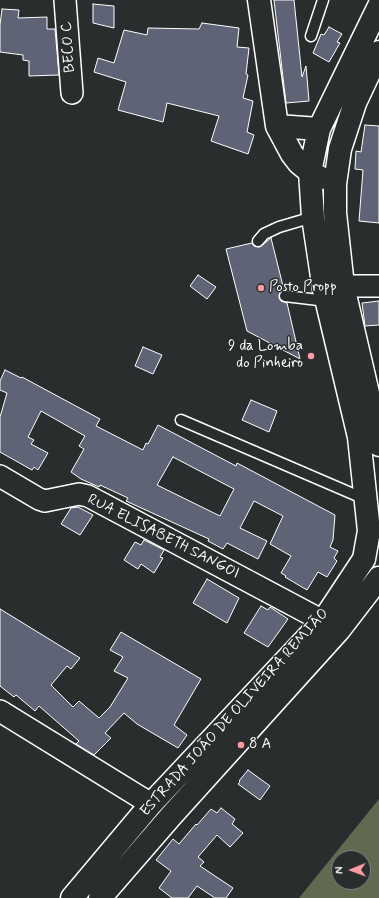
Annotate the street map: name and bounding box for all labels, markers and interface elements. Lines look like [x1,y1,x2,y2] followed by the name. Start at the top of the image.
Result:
[58,21,80,73] street label: BECO C
[269,279,336,297] place label: Posto Propp
[256,283,266,293] marker: Posto Propp
[228,338,303,373] place label: 9 da Lomba do Pinheiro
[306,351,316,361] marker: 9 da Lomba do Pinheiro
[84,491,242,583] street label: RUA ELISABETH SANGOI
[137,605,333,821] street label: ESTRADA JOÃO DE OLIVEIRA REMIÃO
[249,736,271,754] place label: 8 A
[236,740,246,750] marker: 8 A
[331,850,371,890] north arrow
[333,866,347,874] text: N

